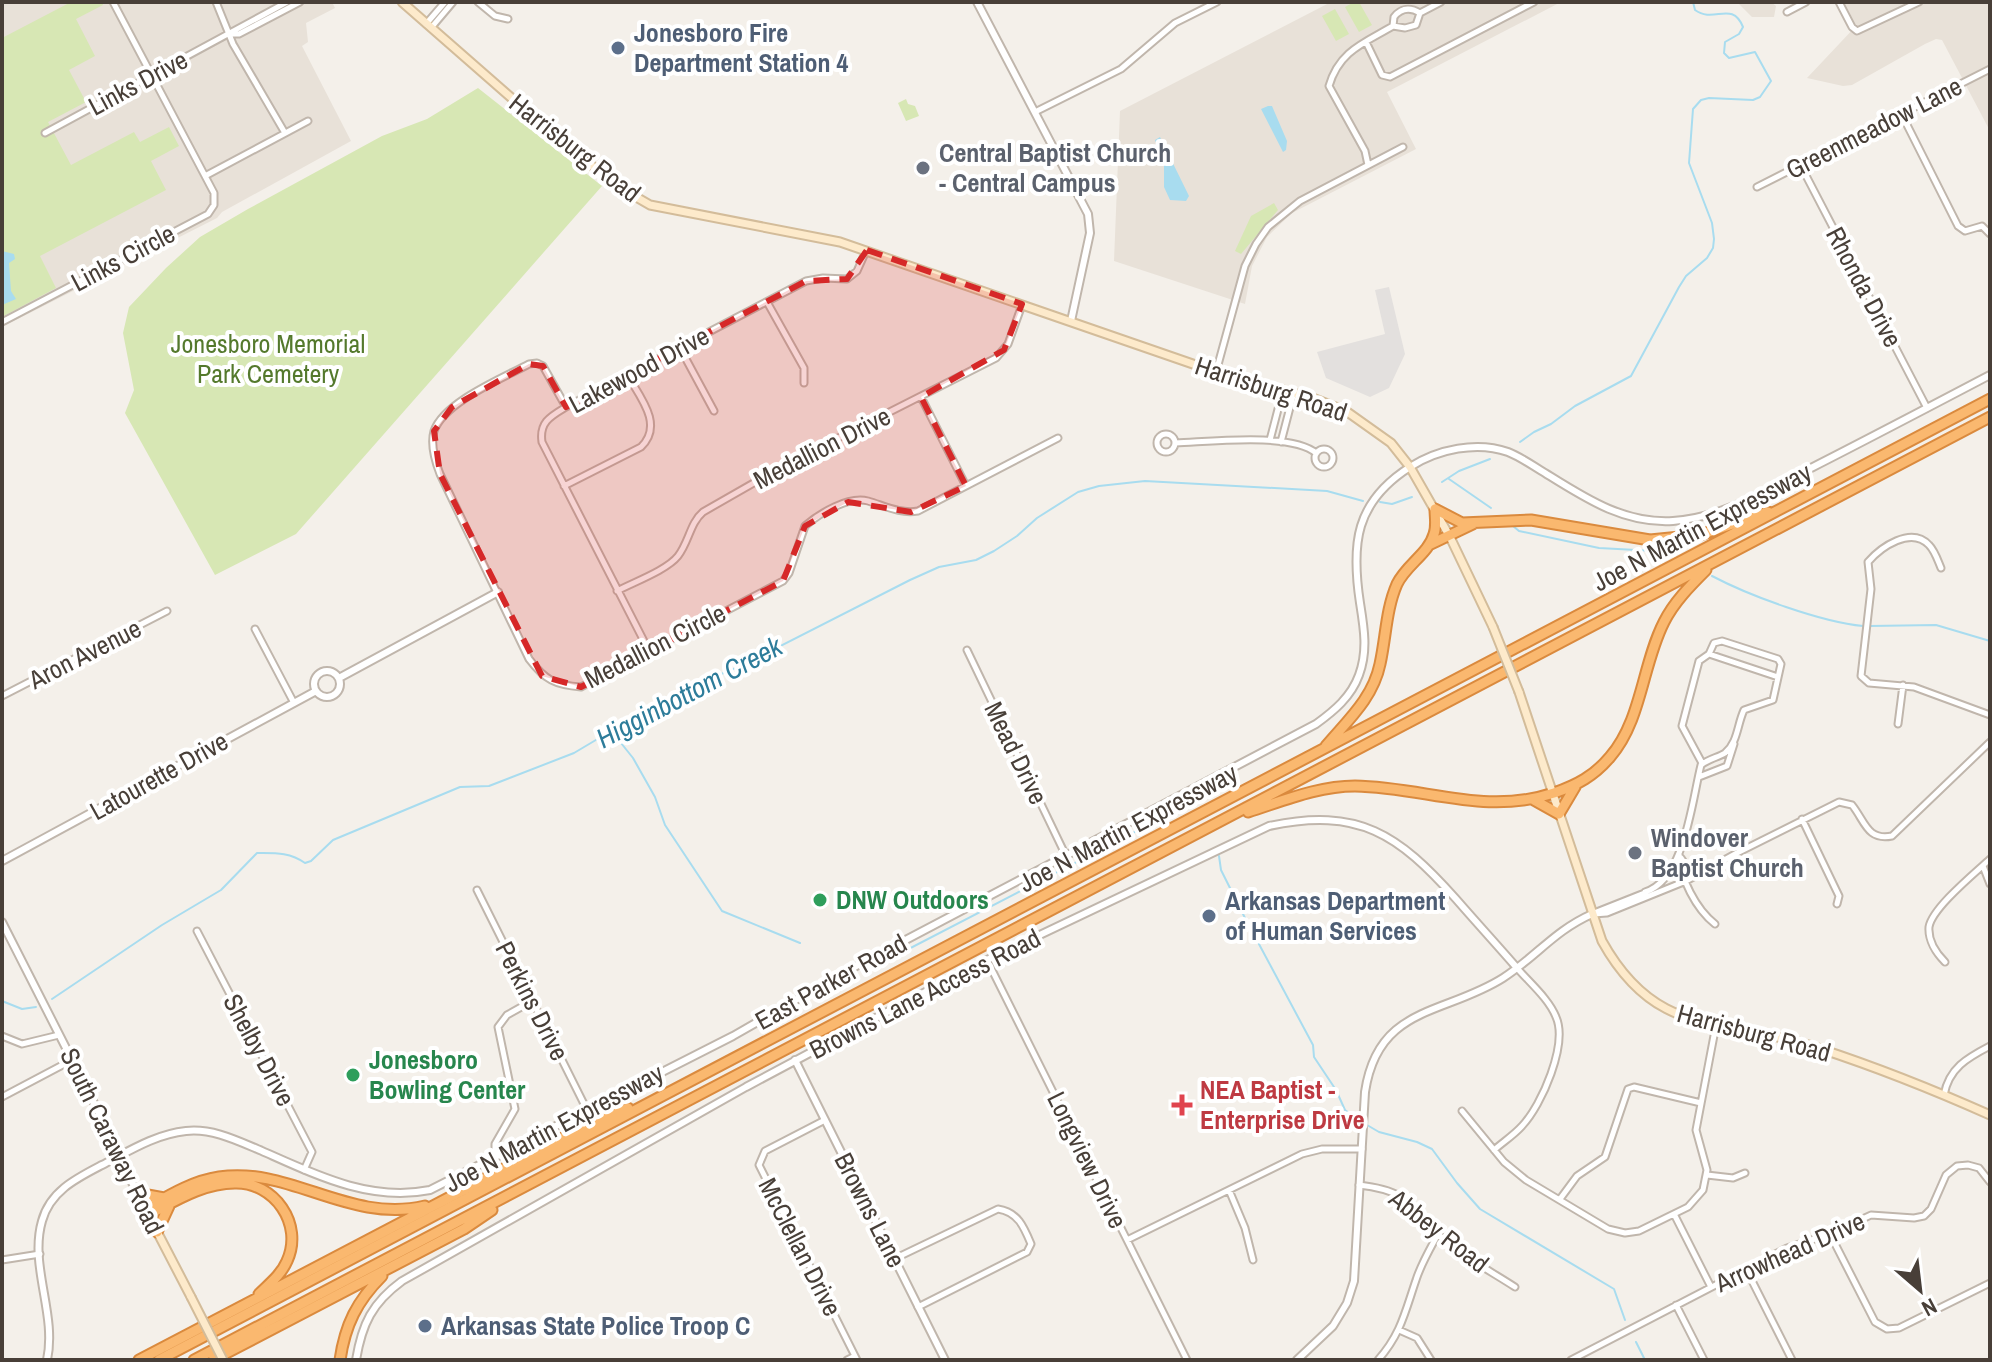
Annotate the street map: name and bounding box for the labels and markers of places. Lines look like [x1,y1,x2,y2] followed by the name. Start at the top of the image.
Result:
[634,15,849,80] place label: Jonesboro Fire Department Station 4
[609,39,627,57] marker: Jonesboro Fire Department Station 4
[939,135,1171,200] place label: Central Baptist Church - Central Campus
[914,159,932,177] marker: Central Baptist Church - Central Campus
[1651,820,1804,885] place label: Windover Baptist Church
[1626,844,1644,862] marker: Windover Baptist Church
[836,882,989,917] place label: DNW Outdoors
[1225,883,1445,948] place label: Arkansas Department of Human Services
[811,891,829,909] marker: DNW Outdoors
[1200,907,1218,925] marker: Arkansas Department of Human Services
[369,1042,526,1107] place label: Jonesboro Bowling Center
[344,1066,362,1084] marker: Jonesboro Bowling Center
[1200,1072,1365,1137] place label: NEA Baptist - Enterprise Drive
[1171,1094,1193,1116] marker: NEA Baptist - Enterprise Drive
[441,1308,750,1343] place label: Arkansas State Police Troop C
[416,1317,434,1335] marker: Arkansas State Police Troop C

